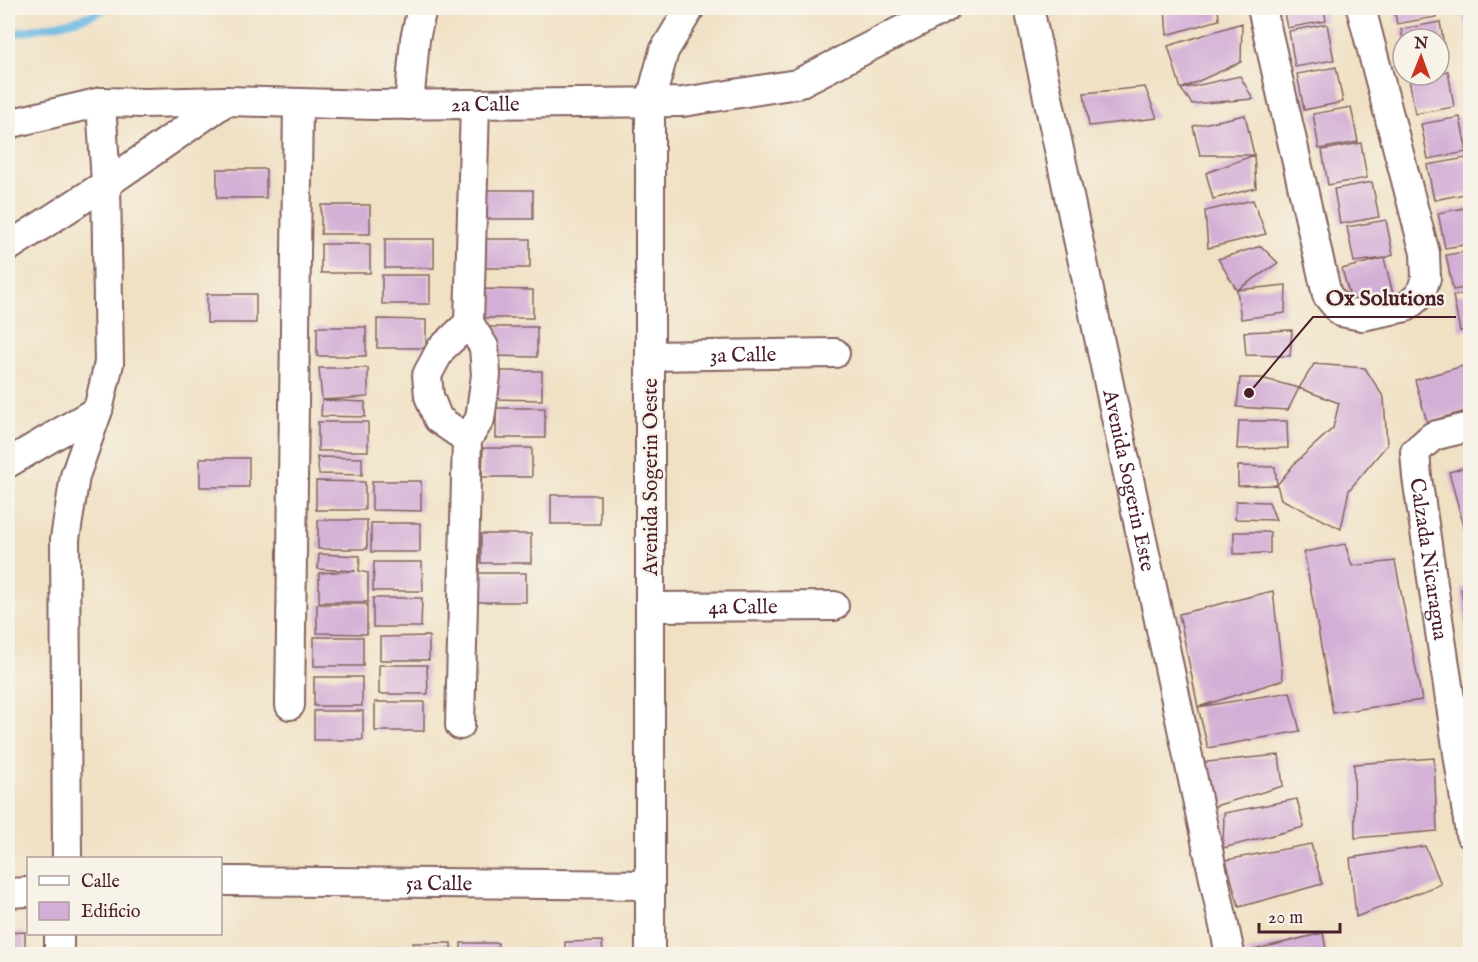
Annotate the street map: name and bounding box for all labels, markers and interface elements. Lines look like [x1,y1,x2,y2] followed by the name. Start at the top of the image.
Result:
[1391,27,1451,87] north arrow
[1413,34,1428,54] text: N
[451,92,520,119] street label: 2a Calle
[1313,277,1456,317] callout: Ox Solutions
[1326,285,1445,313] text: Ox Solutions
[709,342,777,370] street label: 3a Calle
[638,378,665,577] street label: Avenida Sogerin Oeste
[1095,386,1160,575] street label: Avenida Sogerin Este
[1402,476,1453,643] street label: Calzada Nicaragua
[708,594,778,622] street label: 4a Calle
[27,857,222,935] legend
[81,871,120,894] text: Calle
[406,871,473,898] street label: 5a Calle
[1259,896,1340,934] scale bar
[81,901,141,924] text: Edificio
[1268,907,1303,930] text: 20 m

